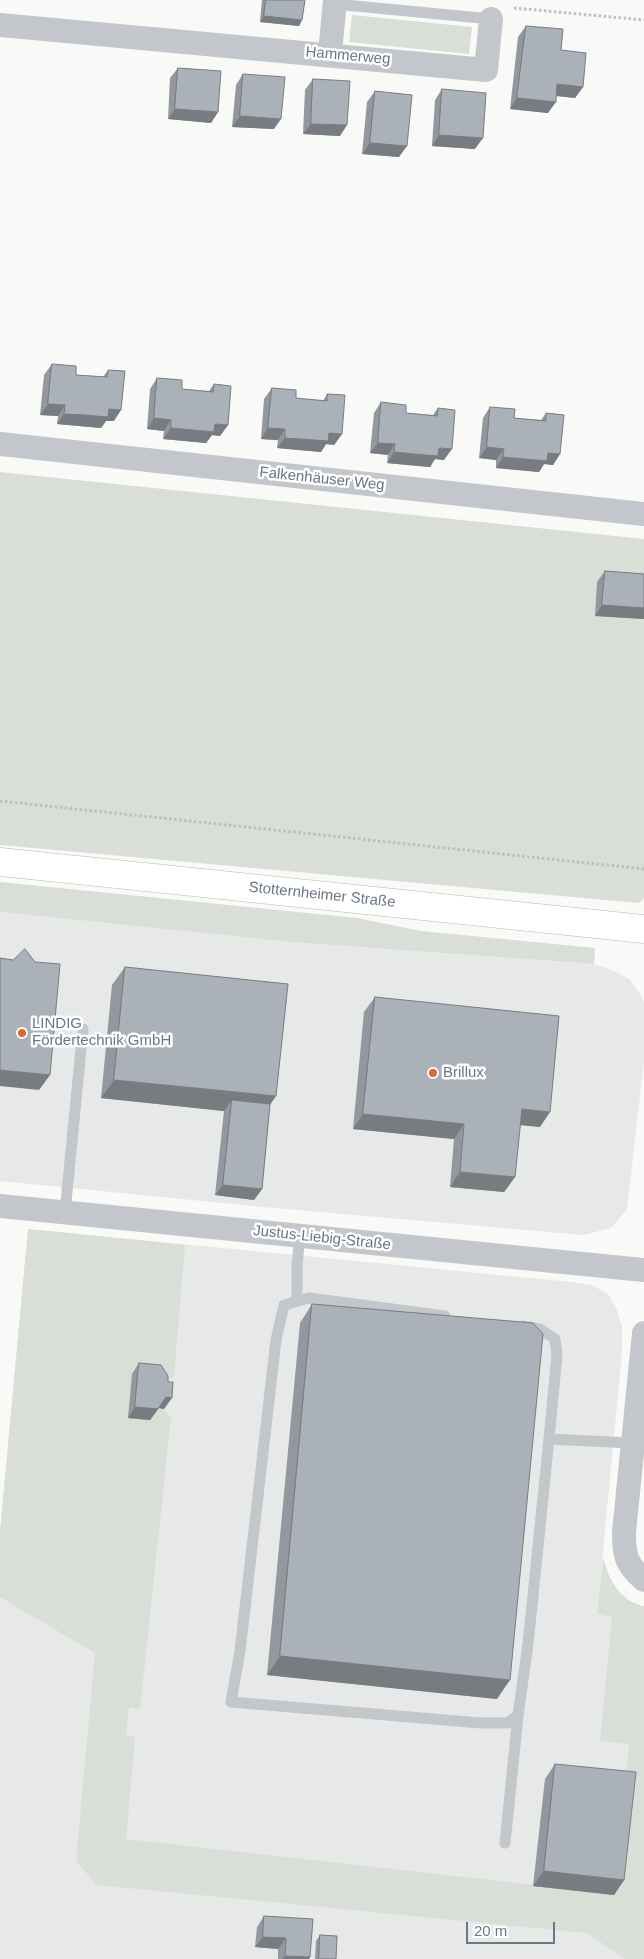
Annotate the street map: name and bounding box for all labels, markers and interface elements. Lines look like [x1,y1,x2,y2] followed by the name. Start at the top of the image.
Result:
[305,43,391,69] street label: Hammerweg
[259,463,385,495] street label: Falkenhäuser Weg
[248,878,396,912] street label: Stotternheimer Straße
[32,1015,171,1050] place label: LINDIG Fördertechnik GmbH
[16,1027,28,1039] marker: LINDIG Fördertechnik GmbH
[443,1064,484,1082] place label: Brillux
[427,1067,439,1079] marker: Brillux
[252,1222,392,1254] street label: Justus-Liebig-Straße
[469,1912,558,1944] scale bar
[474,1922,507,1939] text: 20 m

